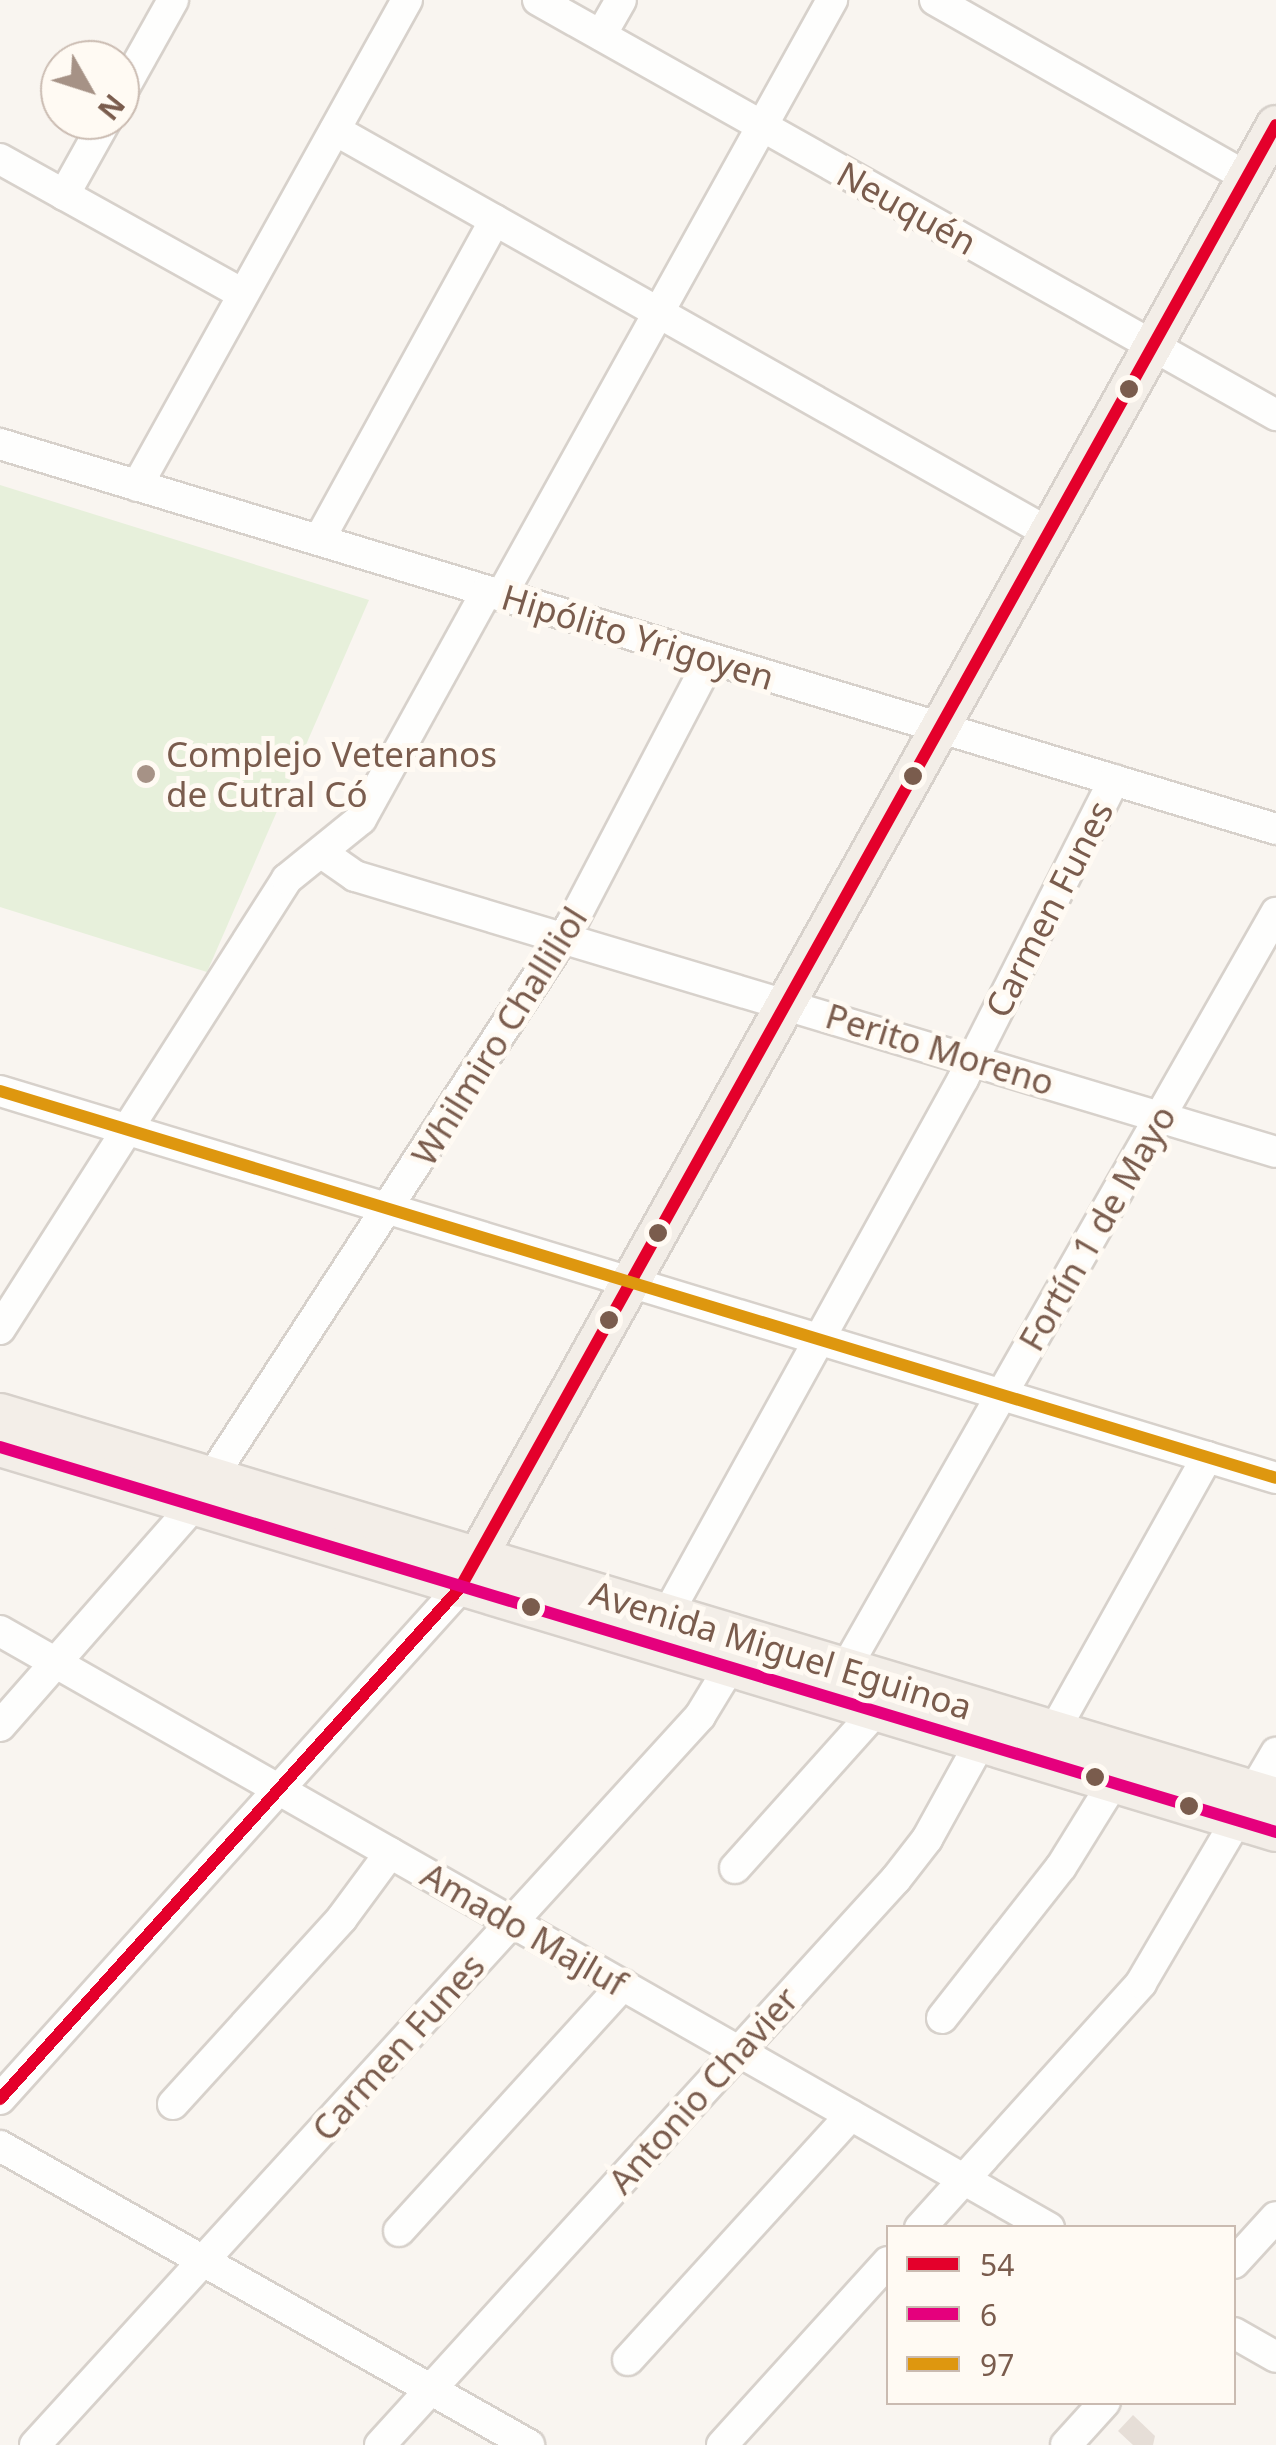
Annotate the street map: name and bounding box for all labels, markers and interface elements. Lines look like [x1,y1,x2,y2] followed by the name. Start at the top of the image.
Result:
[40,40,140,140] north arrow
[90,87,134,128] text: N
[830,153,984,263] street label: Neuquén
[1119,379,1139,399] unlabelled marker
[497,576,779,698] street label: Hipólito Yrigoyen
[166,733,497,815] place label: Complejo Veteranos de Cutral Có
[135,763,157,785] marker: Complejo Veteranos de Cutral Có
[903,766,923,786] unlabelled marker
[976,794,1122,1024] street label: Carmen Funes
[403,899,595,1173] street label: Whilmiro Challiliol
[821,994,1059,1104] street label: Perito Moreno
[1010,1098,1184,1358] street label: Fortín 1 de Mayo
[648,1223,668,1243] unlabelled marker
[599,1310,619,1330] unlabelled marker
[585,1572,977,1728] street label: Avenida Miguel Eguinoa
[521,1597,541,1617] unlabelled marker
[1085,1767,1105,1787] unlabelled marker
[1179,1796,1199,1816] unlabelled marker
[414,1853,634,2005] street label: Amado Majluf
[303,1945,493,2149] street label: Carmen Funes
[599,1978,807,2202] street label: Antonio Chavier
[886,2225,1236,2405] legend
[980,2244,1014,2285] text: 54
[980,2294,997,2335] text: 6
[980,2344,1014,2385] text: 97

